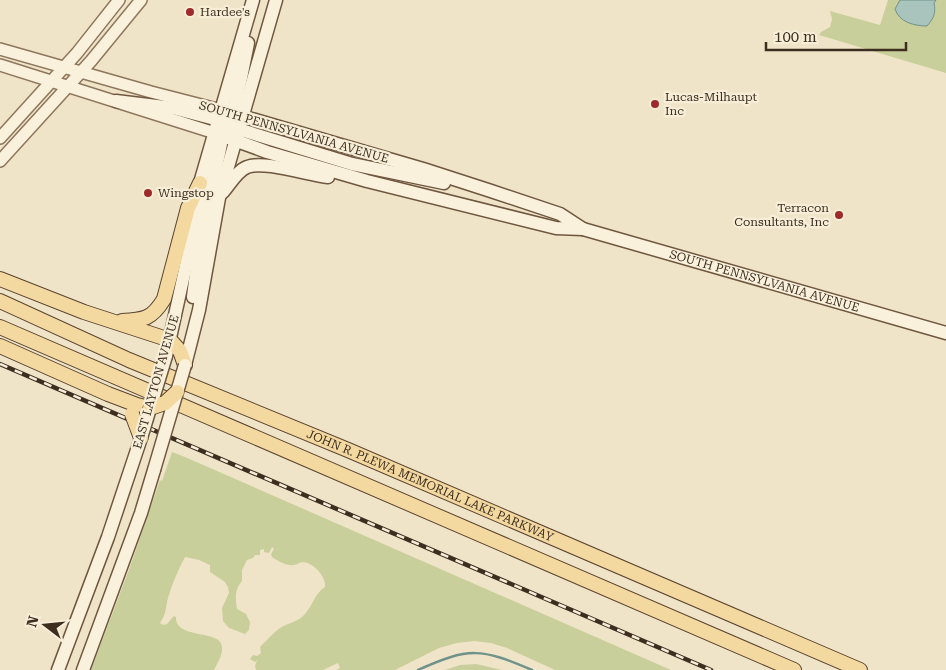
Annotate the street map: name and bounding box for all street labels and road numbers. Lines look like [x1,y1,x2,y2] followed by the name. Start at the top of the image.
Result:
[198,98,390,166] street label: SOUTH PENNSYLVANIA AVENUE
[668,247,861,315] street label: SOUTH PENNSYLVANIA AVENUE
[130,313,182,451] street label: EAST LAYTON AVENUE
[305,427,556,545] street label: JOHN R. PLEWA MEMORIAL LAKE PARKWAY

